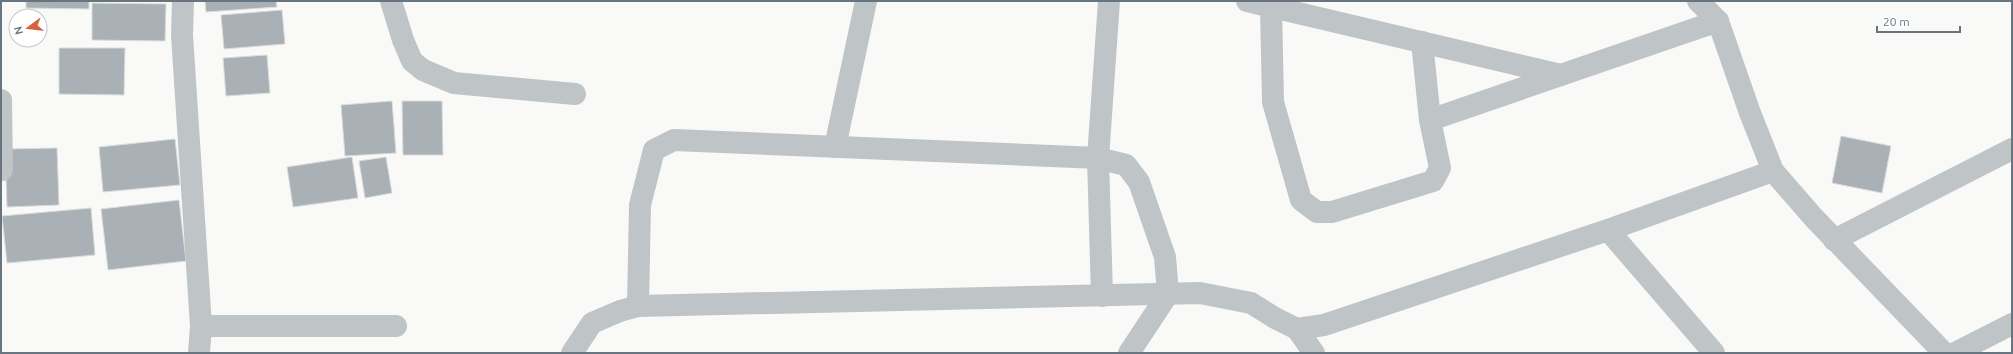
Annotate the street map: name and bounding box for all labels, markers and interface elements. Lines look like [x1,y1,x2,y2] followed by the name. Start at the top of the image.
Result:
[8,8,48,48] north arrow
[1877,8,1960,34] scale bar
[1883,15,1910,28] text: 20 m
[11,25,25,36] text: N

